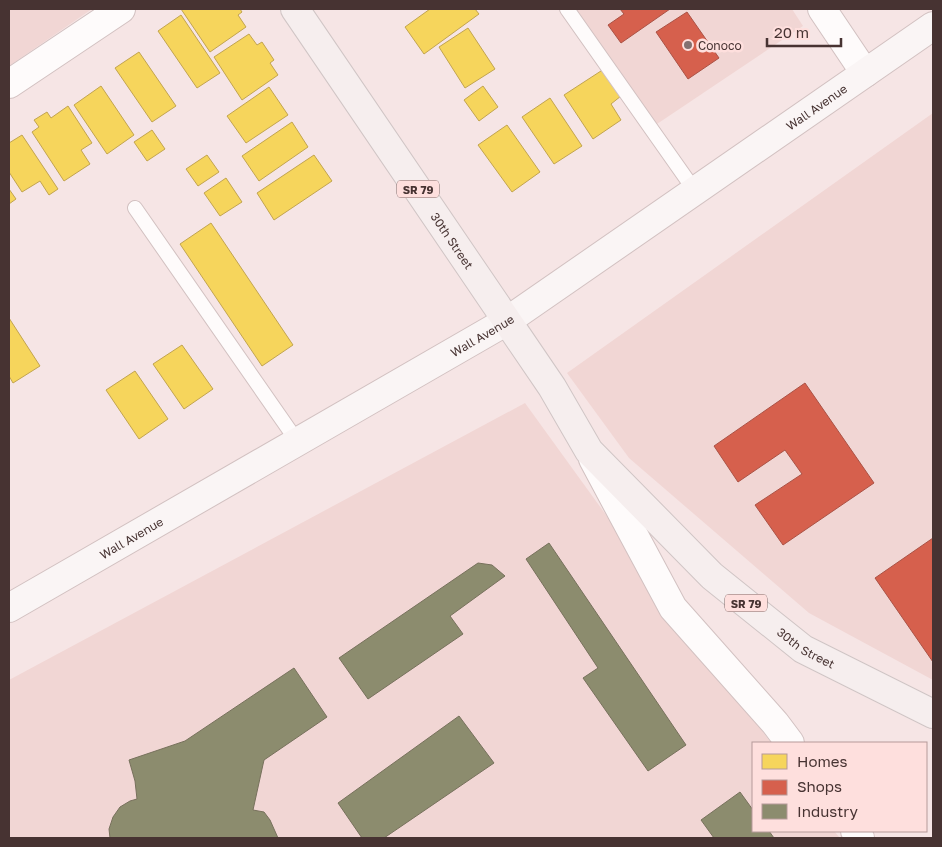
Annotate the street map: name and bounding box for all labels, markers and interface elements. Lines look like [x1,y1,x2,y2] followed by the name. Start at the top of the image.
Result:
[767,15,841,47] scale bar
[774,23,809,41] text: 20 m
[698,38,742,53] place label: Conoco
[682,39,694,51] marker: Conoco
[783,80,850,133] street label: Wall Avenue
[397,180,439,198] road number: SR 79
[428,209,477,272] street label: 30th Street
[448,311,517,360] street label: Wall Avenue
[97,513,166,562] street label: Wall Avenue
[725,594,767,612] road number: SR 79
[774,624,837,671] street label: 30th Street
[752,742,927,832] legend
[797,752,847,770] text: Homes
[797,777,842,795] text: Shops
[797,802,858,820] text: Industry

